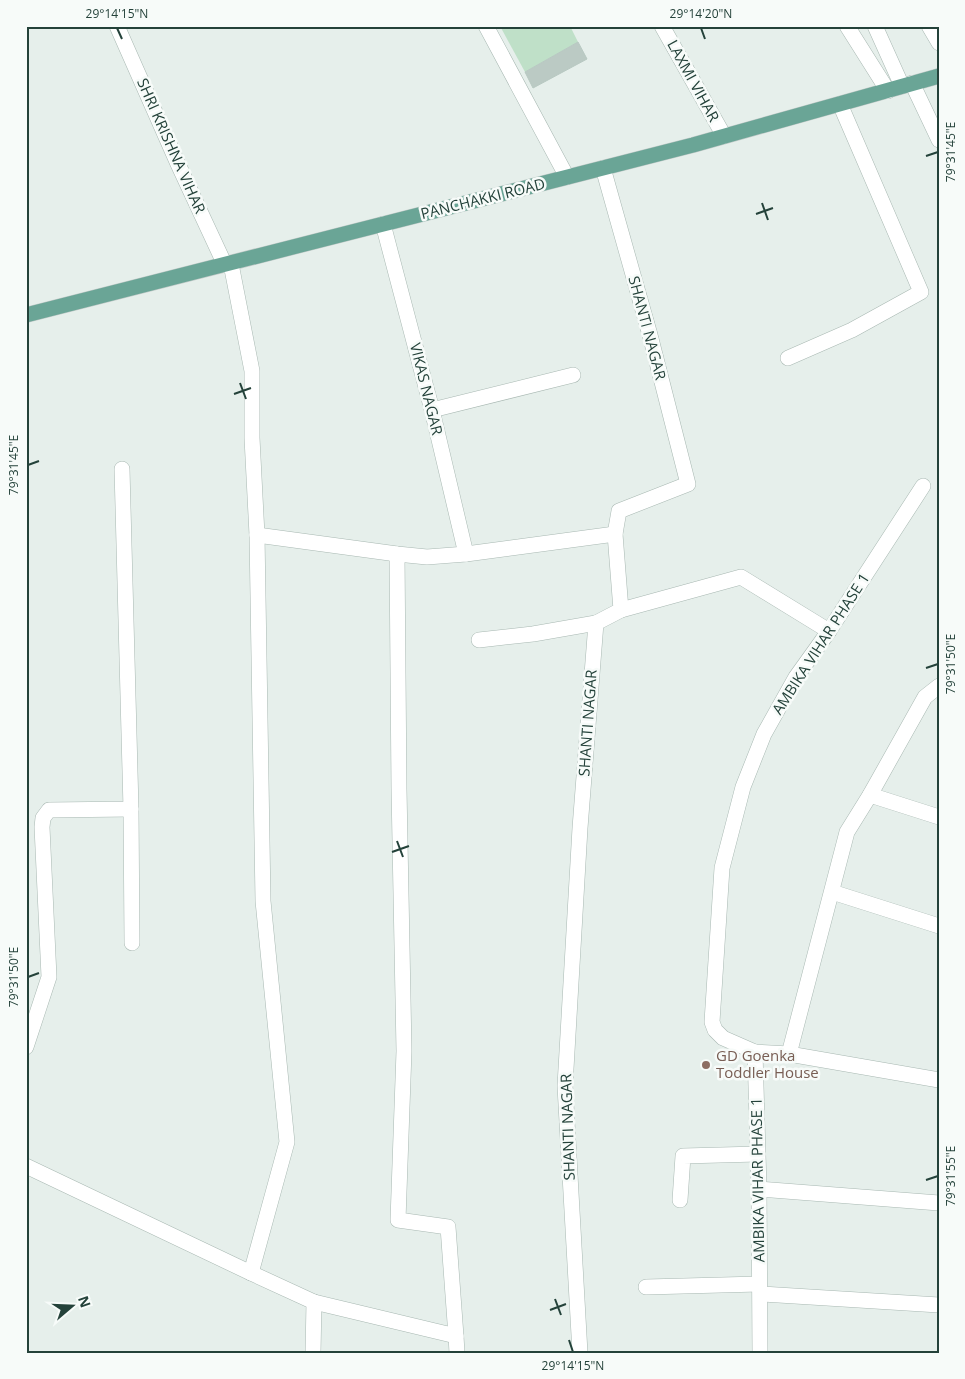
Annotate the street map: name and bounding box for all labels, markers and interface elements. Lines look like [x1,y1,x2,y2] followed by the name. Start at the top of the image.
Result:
[86,5,148,22] text: 29°14'15"N
[670,5,732,22] text: 29°14'20"N
[663,36,725,126] street label: LAXMI VIHAR
[133,75,211,217] street label: SHRI KRISHNA VIHAR
[942,122,959,182] text: 79°31'45"E
[418,173,547,223] street label: PANCHAKKI ROAD
[624,274,672,383] street label: SHANTI NAGAR
[406,341,448,438] street label: VIKAS NAGAR
[5,435,22,495] text: 79°31'45"E
[767,569,873,718] street label: AMBIKA VIHAR PHASE 1
[942,634,959,694] text: 79°31'50"E
[573,668,601,777] street label: SHANTI NAGAR
[5,947,22,1007] text: 79°31'50"E
[716,1045,819,1082] place label: GD Goenka Toddler House
[700,1059,712,1071] marker: GD Goenka Toddler House
[555,1073,579,1181] street label: SHANTI NAGAR
[746,1097,768,1263] street label: AMBIKA VIHAR PHASE 1
[942,1146,959,1206] text: 79°31'55"E
[48,1282,98,1332] north arrow
[74,1293,96,1310] text: N
[542,1357,604,1374] text: 29°14'15"N

